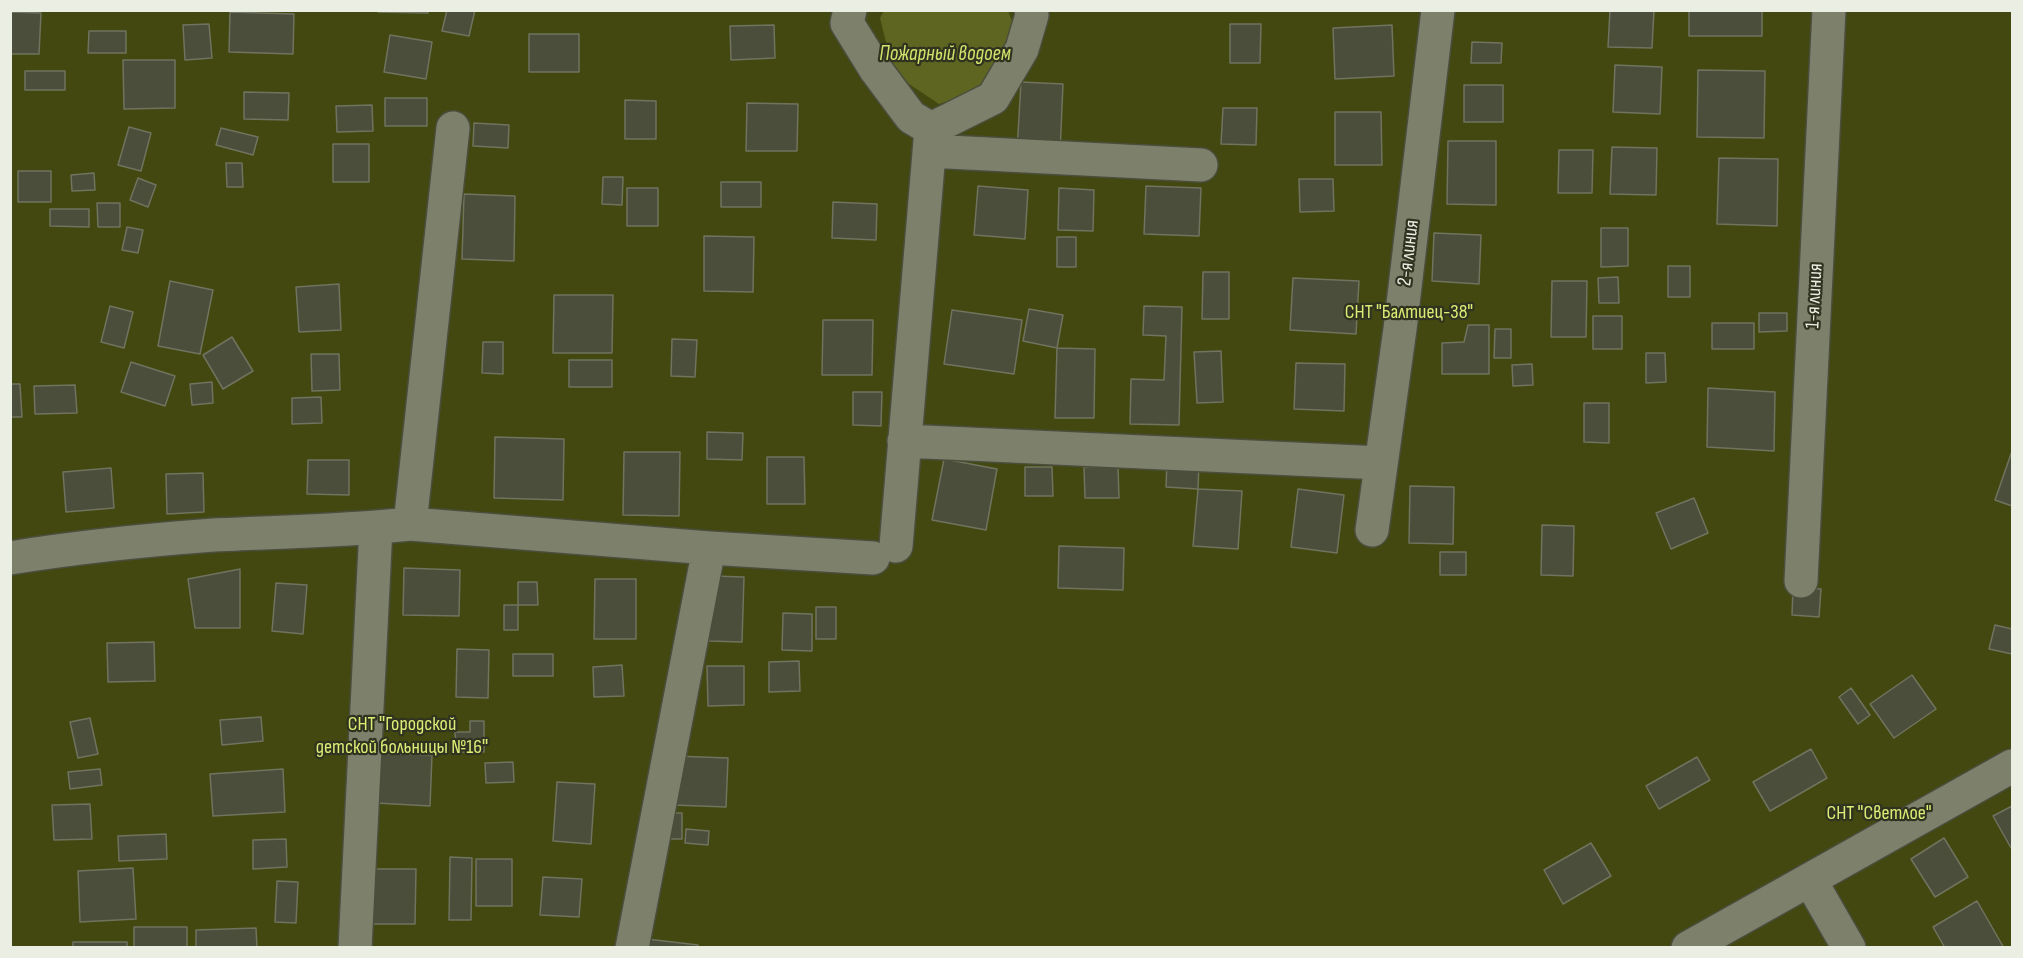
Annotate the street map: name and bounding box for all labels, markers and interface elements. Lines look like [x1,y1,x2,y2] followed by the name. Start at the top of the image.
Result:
[879,42,1011,68] water label: Пожарный водоем
[1393,219,1425,287] street label: 2-я линия
[1801,263,1829,329] street label: 1-я линия
[1345,301,1473,325] park label: СНТ "Балтиец-38"
[316,713,488,760] park label: СНТ ''Городской детской больницы №16''
[1826,802,1932,826] park label: СНТ "Светлое"

